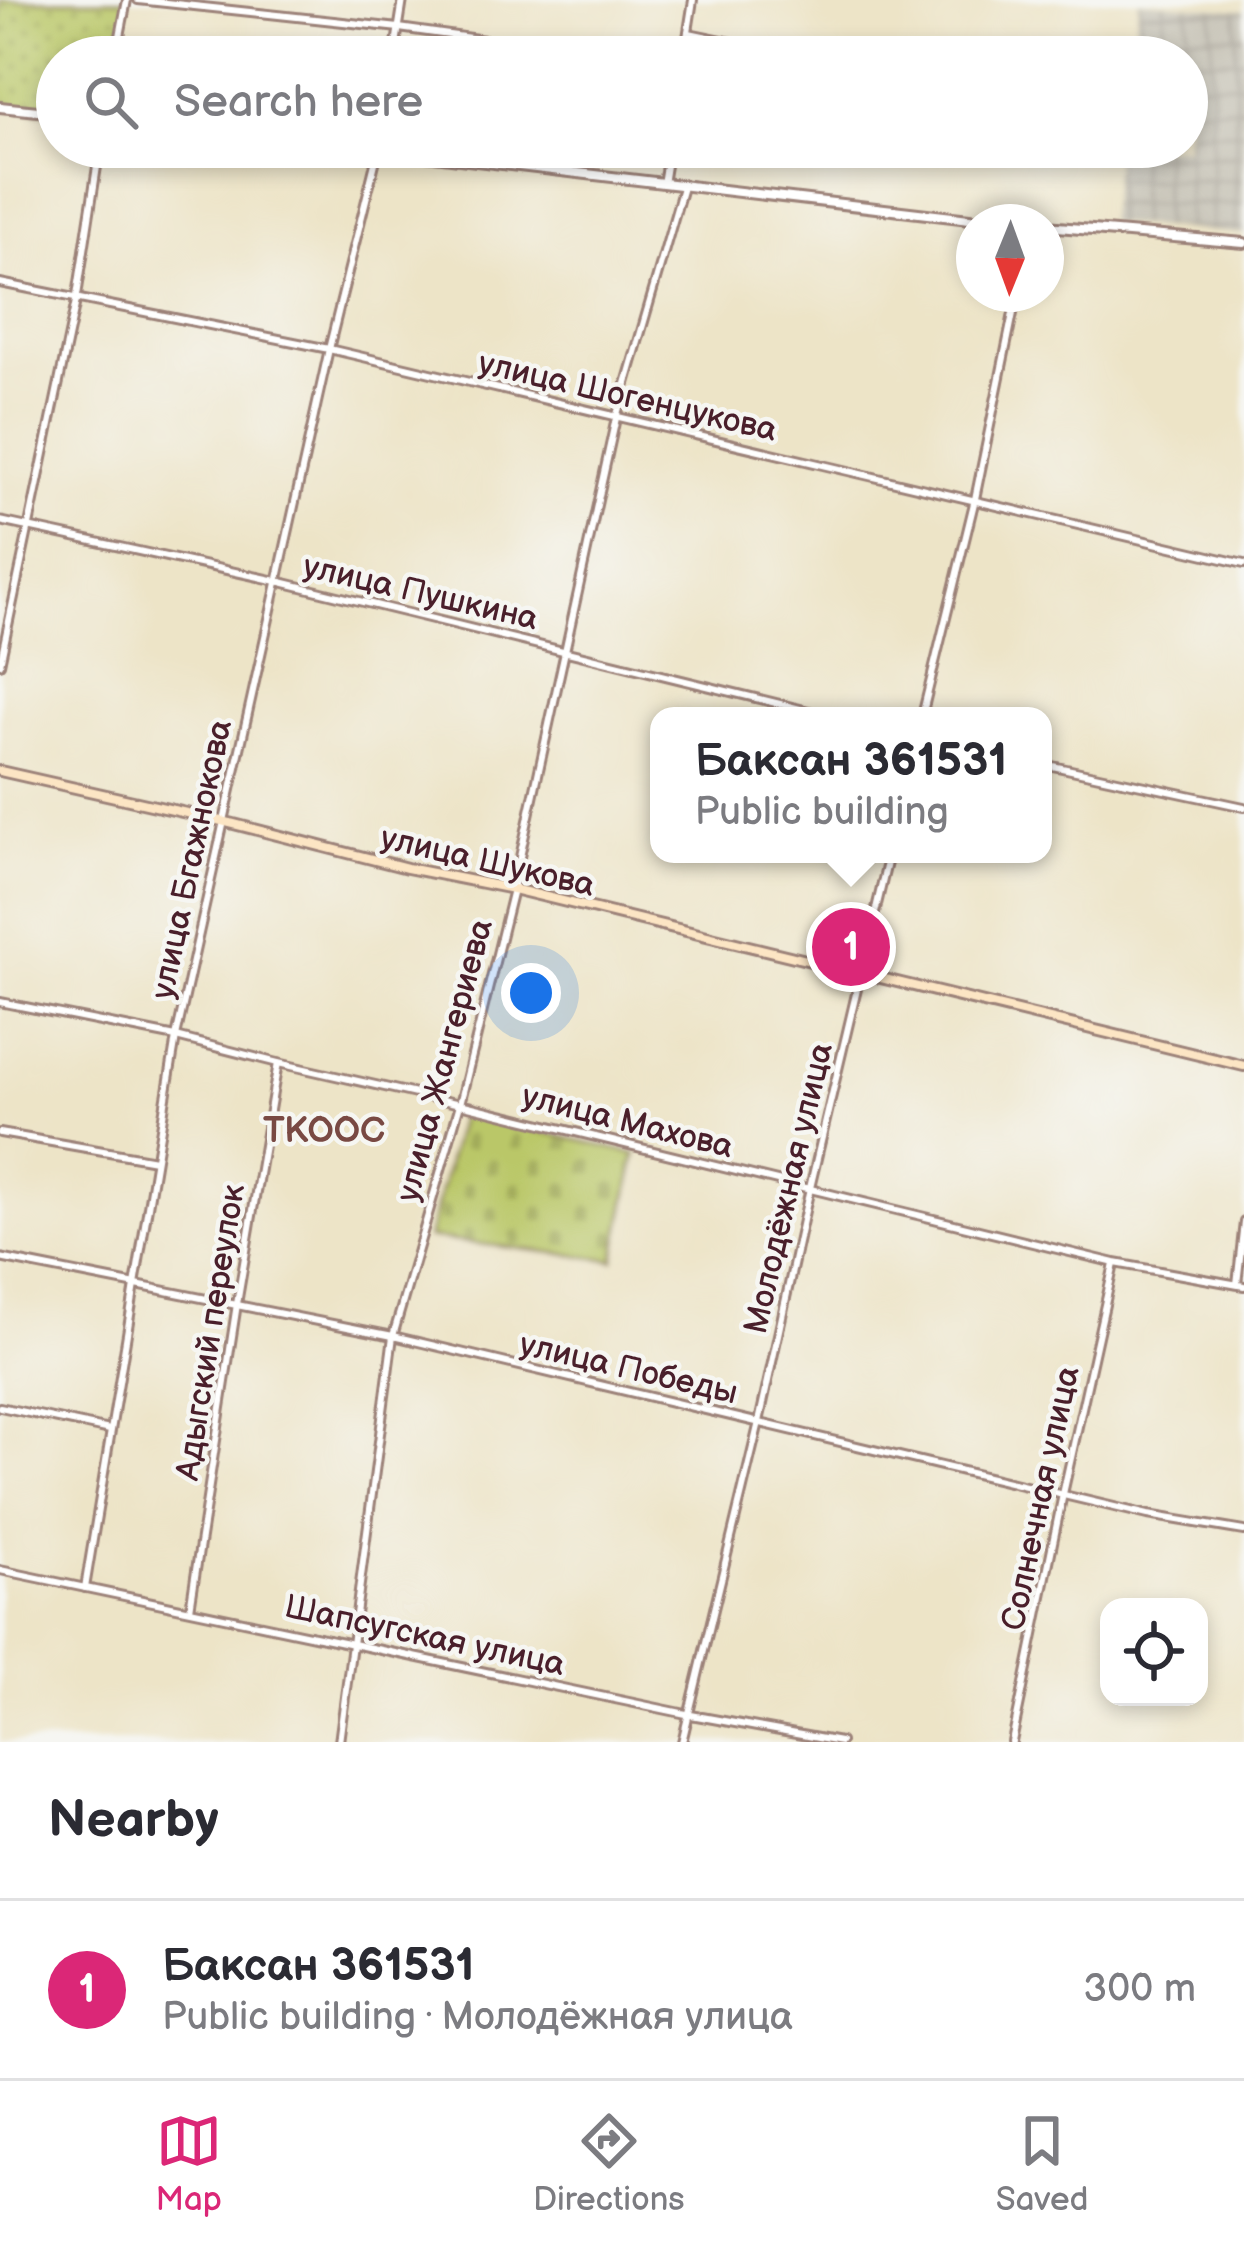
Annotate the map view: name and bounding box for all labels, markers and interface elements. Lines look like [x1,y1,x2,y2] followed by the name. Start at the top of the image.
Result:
[36,36,1208,168] search box
[78,69,144,135] icon: search
[174,75,423,130] text: Search here
[956,204,1064,312] north arrow
[474,343,781,451] street label: улица Шогенцукова
[299,546,542,639] street label: улица Пушкина
[650,707,1052,863] popup
[143,716,241,1003] street label: улица Бгажнокова
[695,734,1007,789] text: Баксан 361531
[695,789,949,836] text: Public building
[377,818,598,906] street label: улица Шукова
[812,902,890,992] pin: 1
[388,915,502,1206] street label: улица Жангериева
[501,963,561,1023] your location
[736,1039,842,1338] street label: Молодёжная улица
[518,1076,737,1167] street label: улица Махова
[263,1110,385,1153] district label: ТКООС
[168,1181,254,1484] street label: Адыгский переулок
[516,1324,741,1413] street label: улица Победы
[993,1363,1088,1634] street label: Солнечная улица
[281,1587,568,1685] street label: Шапсугская улица
[1100,1598,1208,1706] map controls
[1100,1598,1208,1706] button: locate
[48,1790,219,1851] text: Nearby
[162,1939,474,1994] text: Баксан 361531
[79,1966,95,2013] text: 1
[1083,1966,1196,2013] text: 300 m
[162,1994,793,2041] text: Public building · Молодёжная улица
[156,2108,222,2220] tab: Map
[533,2108,685,2220] tab: Directions
[996,2108,1088,2220] tab: Saved

